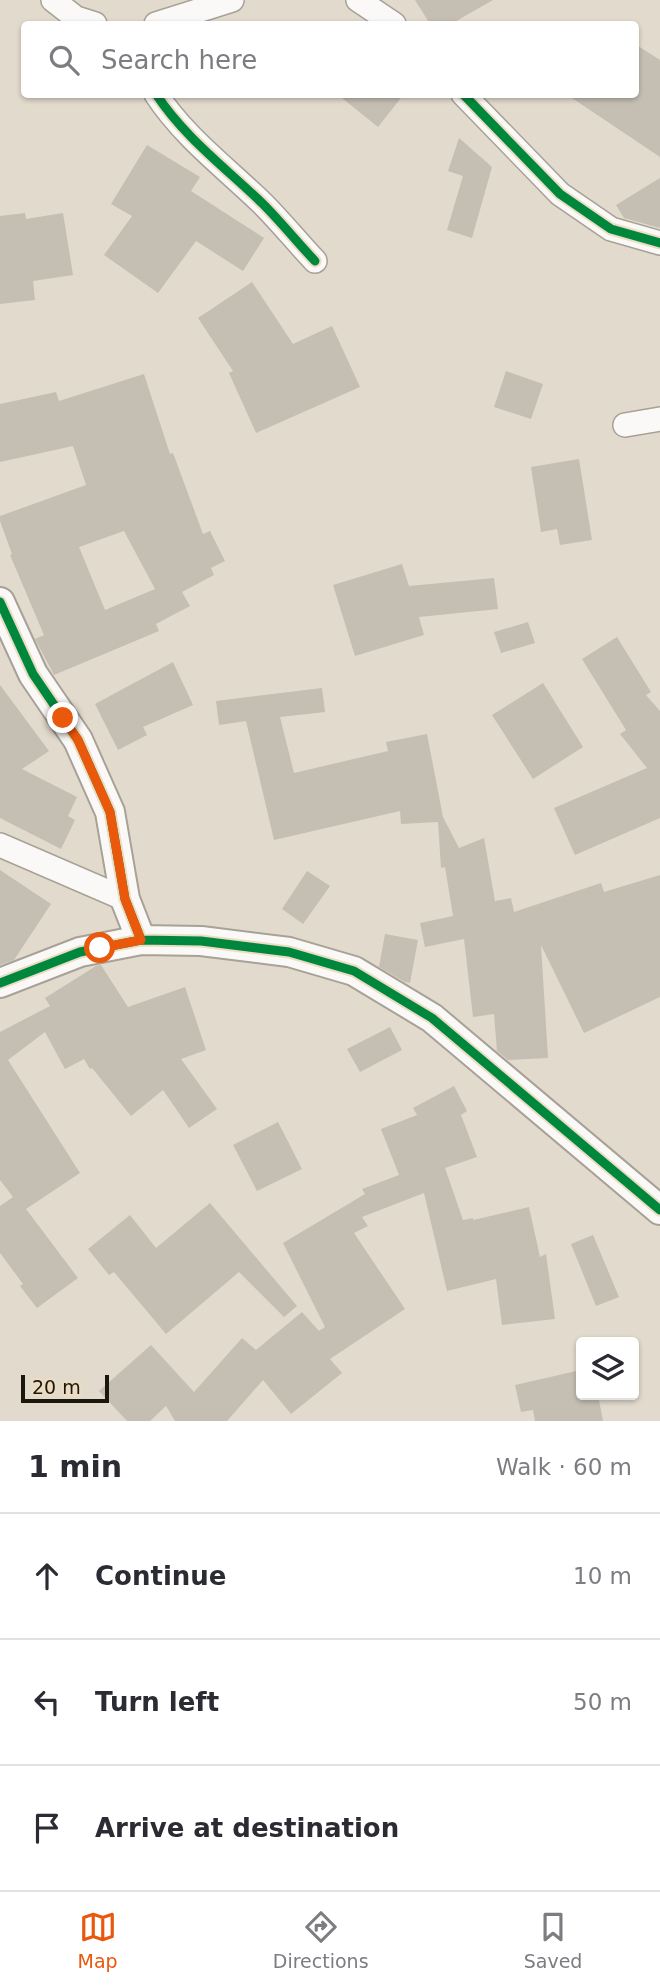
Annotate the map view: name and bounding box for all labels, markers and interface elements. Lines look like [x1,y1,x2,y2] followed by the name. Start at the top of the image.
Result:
[21,21,639,98] search box
[45,41,83,79] icon: search
[101,45,257,75] text: Search here
[47,702,78,733] route end
[84,932,115,963] route start
[576,1337,639,1400] map controls
[576,1337,639,1400] button: layers
[21,1372,108,1404] scale bar
[32,1376,81,1398] text: 20 m
[28,1449,122,1484] text: 1 min
[496,1454,632,1480] text: Walk · 60 m
[28,1557,66,1595] icon: ahead
[95,1561,226,1591] text: Continue
[573,1563,632,1589] text: 10 m
[28,1683,66,1721] icon: left
[95,1687,219,1717] text: Turn left
[573,1689,632,1715] text: 50 m
[28,1809,66,1847] icon: arrive
[95,1813,399,1843] text: Arrive at destination
[78,1908,118,1972] tab: Map
[273,1908,369,1972] tab: Directions
[524,1908,582,1972] tab: Saved

